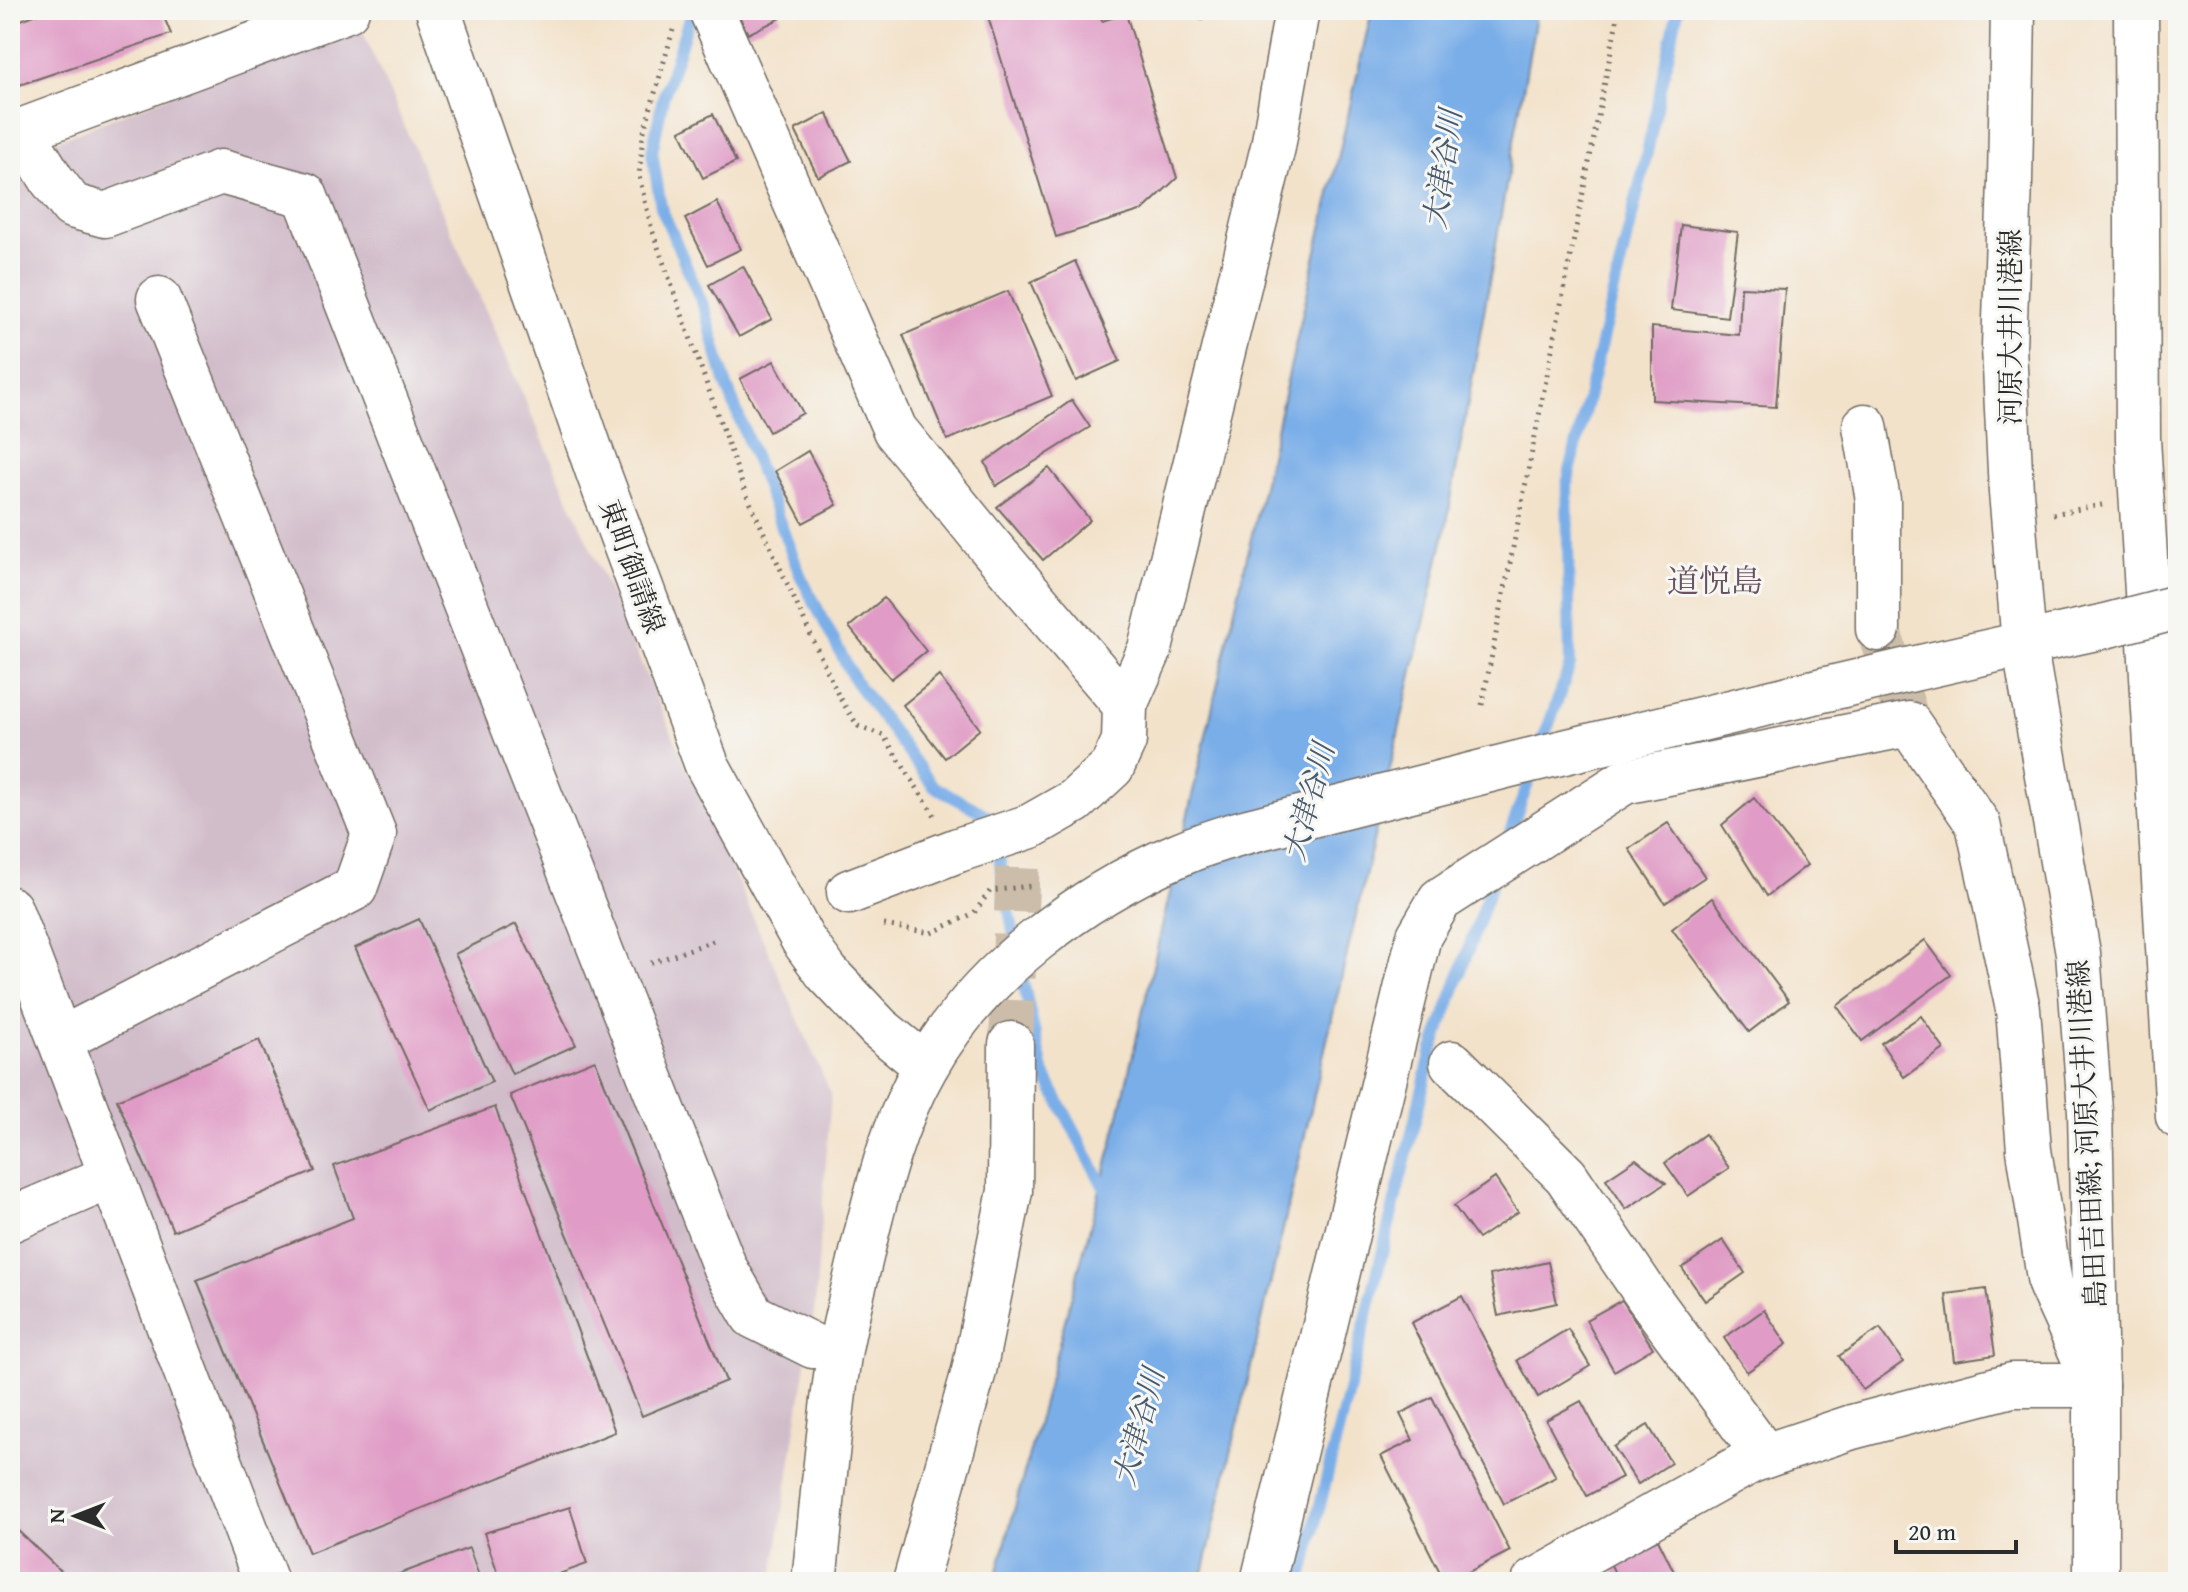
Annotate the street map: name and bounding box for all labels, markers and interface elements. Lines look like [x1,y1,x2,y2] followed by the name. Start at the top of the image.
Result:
[1412,104,1473,231] water label: 大津谷川
[1989,229,2030,425] street label: 河原大井川港線
[590,493,676,639] street label: 東町御請線
[1667,557,1763,604] district label: 道悦島
[1271,735,1346,866] water label: 大津谷川
[2056,959,2116,1309] street label: 島田吉田線; 河原大井川港線
[1101,1360,1176,1491] water label: 大津谷川
[36,1476,116,1556] north arrow
[1896,1504,2016,1554] scale bar
[40,1508,72,1523] text: N
[1908,1514,1956,1549] text: 20 m

